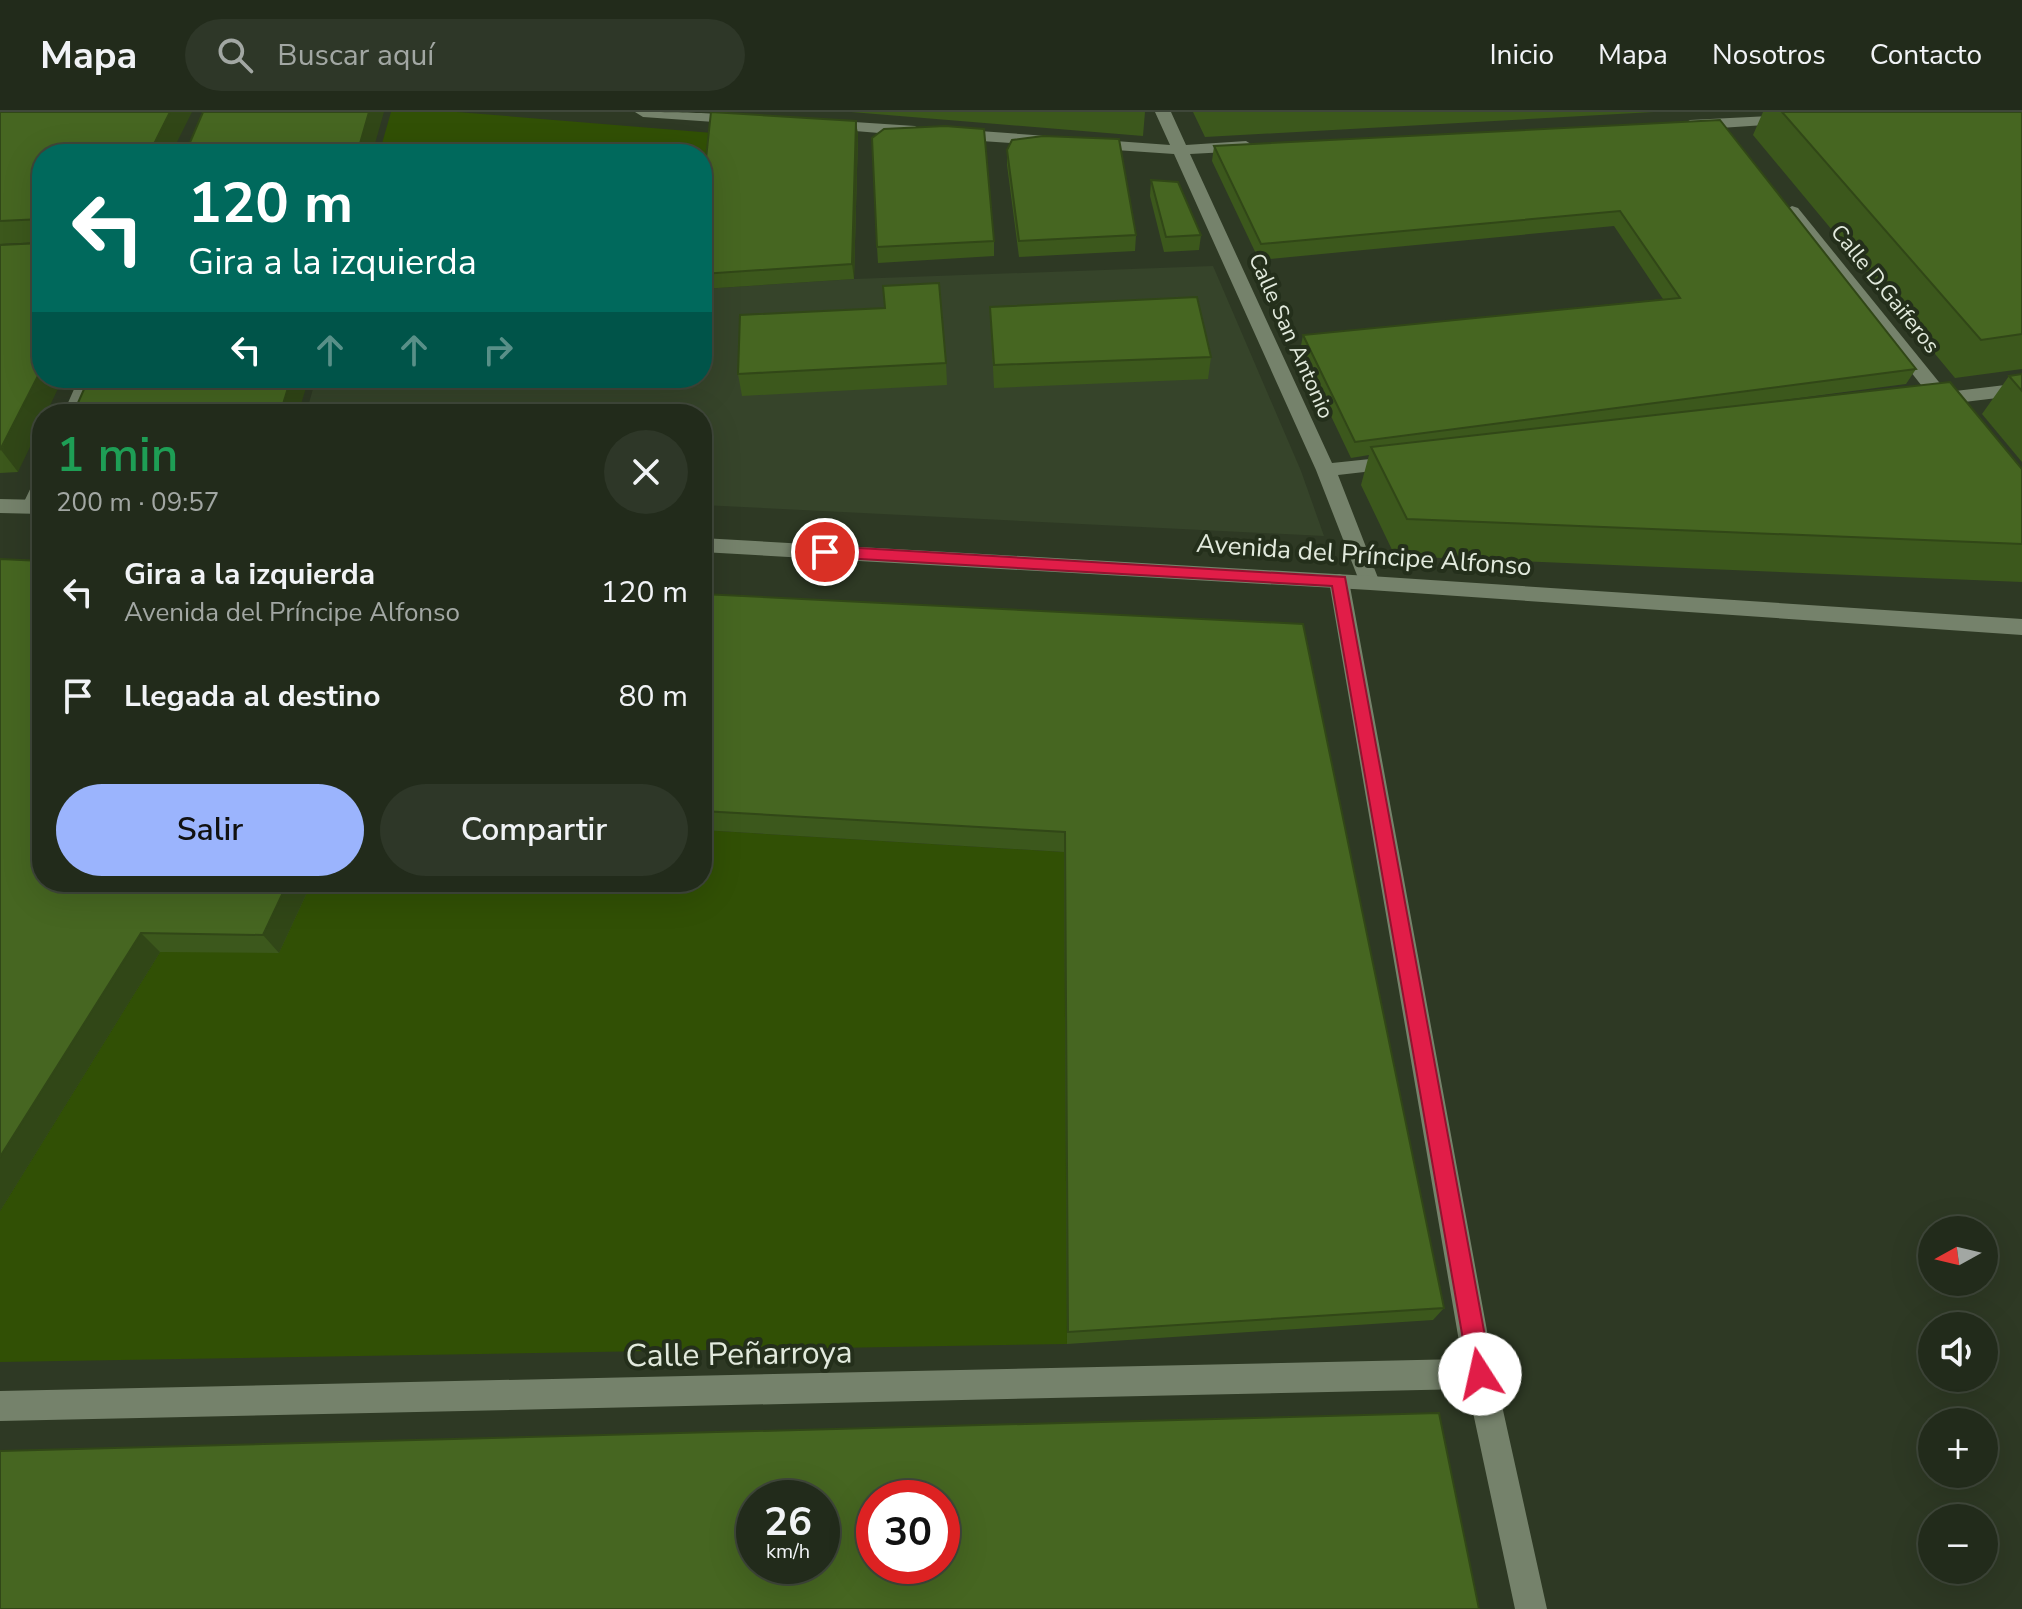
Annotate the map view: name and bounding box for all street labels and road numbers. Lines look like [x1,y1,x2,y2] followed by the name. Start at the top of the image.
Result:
[1824,218,1946,360] street label: Calle D.Gaiferos
[1241,249,1341,423] street label: Calle San Antonio
[1195,526,1533,584] street label: Avenida del Príncipe Alfonso
[625,1331,853,1377] street label: Calle Peñarroya

